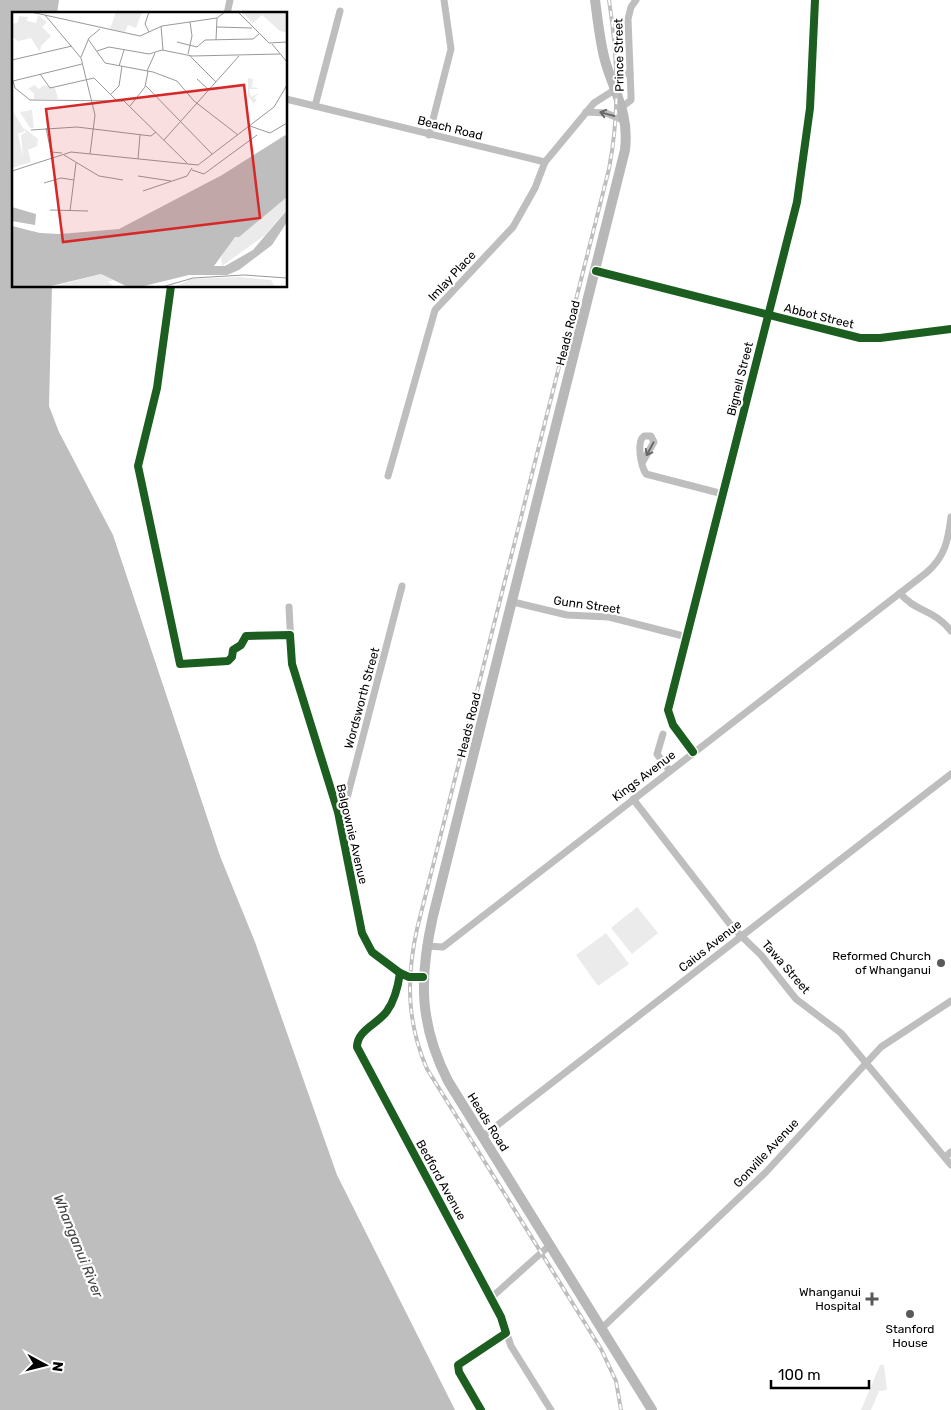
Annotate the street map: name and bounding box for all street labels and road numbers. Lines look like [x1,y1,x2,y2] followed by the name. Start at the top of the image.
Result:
[611,18,627,92] street label: Prince Street
[416,113,484,143] street label: Beach Road
[425,248,479,304] street label: Imlay Place
[553,299,583,367] street label: Heads Road
[783,301,856,332] street label: Abbot Street
[724,340,756,417] street label: Bignell Street
[553,593,622,617] street label: Gunn Street
[342,646,382,750] street label: Wordsworth Street
[454,691,484,759] street label: Heads Road
[610,748,679,804] street label: Kings Avenue
[334,782,370,886] street label: Balgownie Avenue
[676,917,744,975] street label: Caius Avenue
[759,937,813,997] street label: Tawa Street
[464,1090,512,1154] street label: Heads Road
[731,1116,802,1190] street label: Gonville Avenue
[413,1137,469,1223] street label: Bedford Avenue

